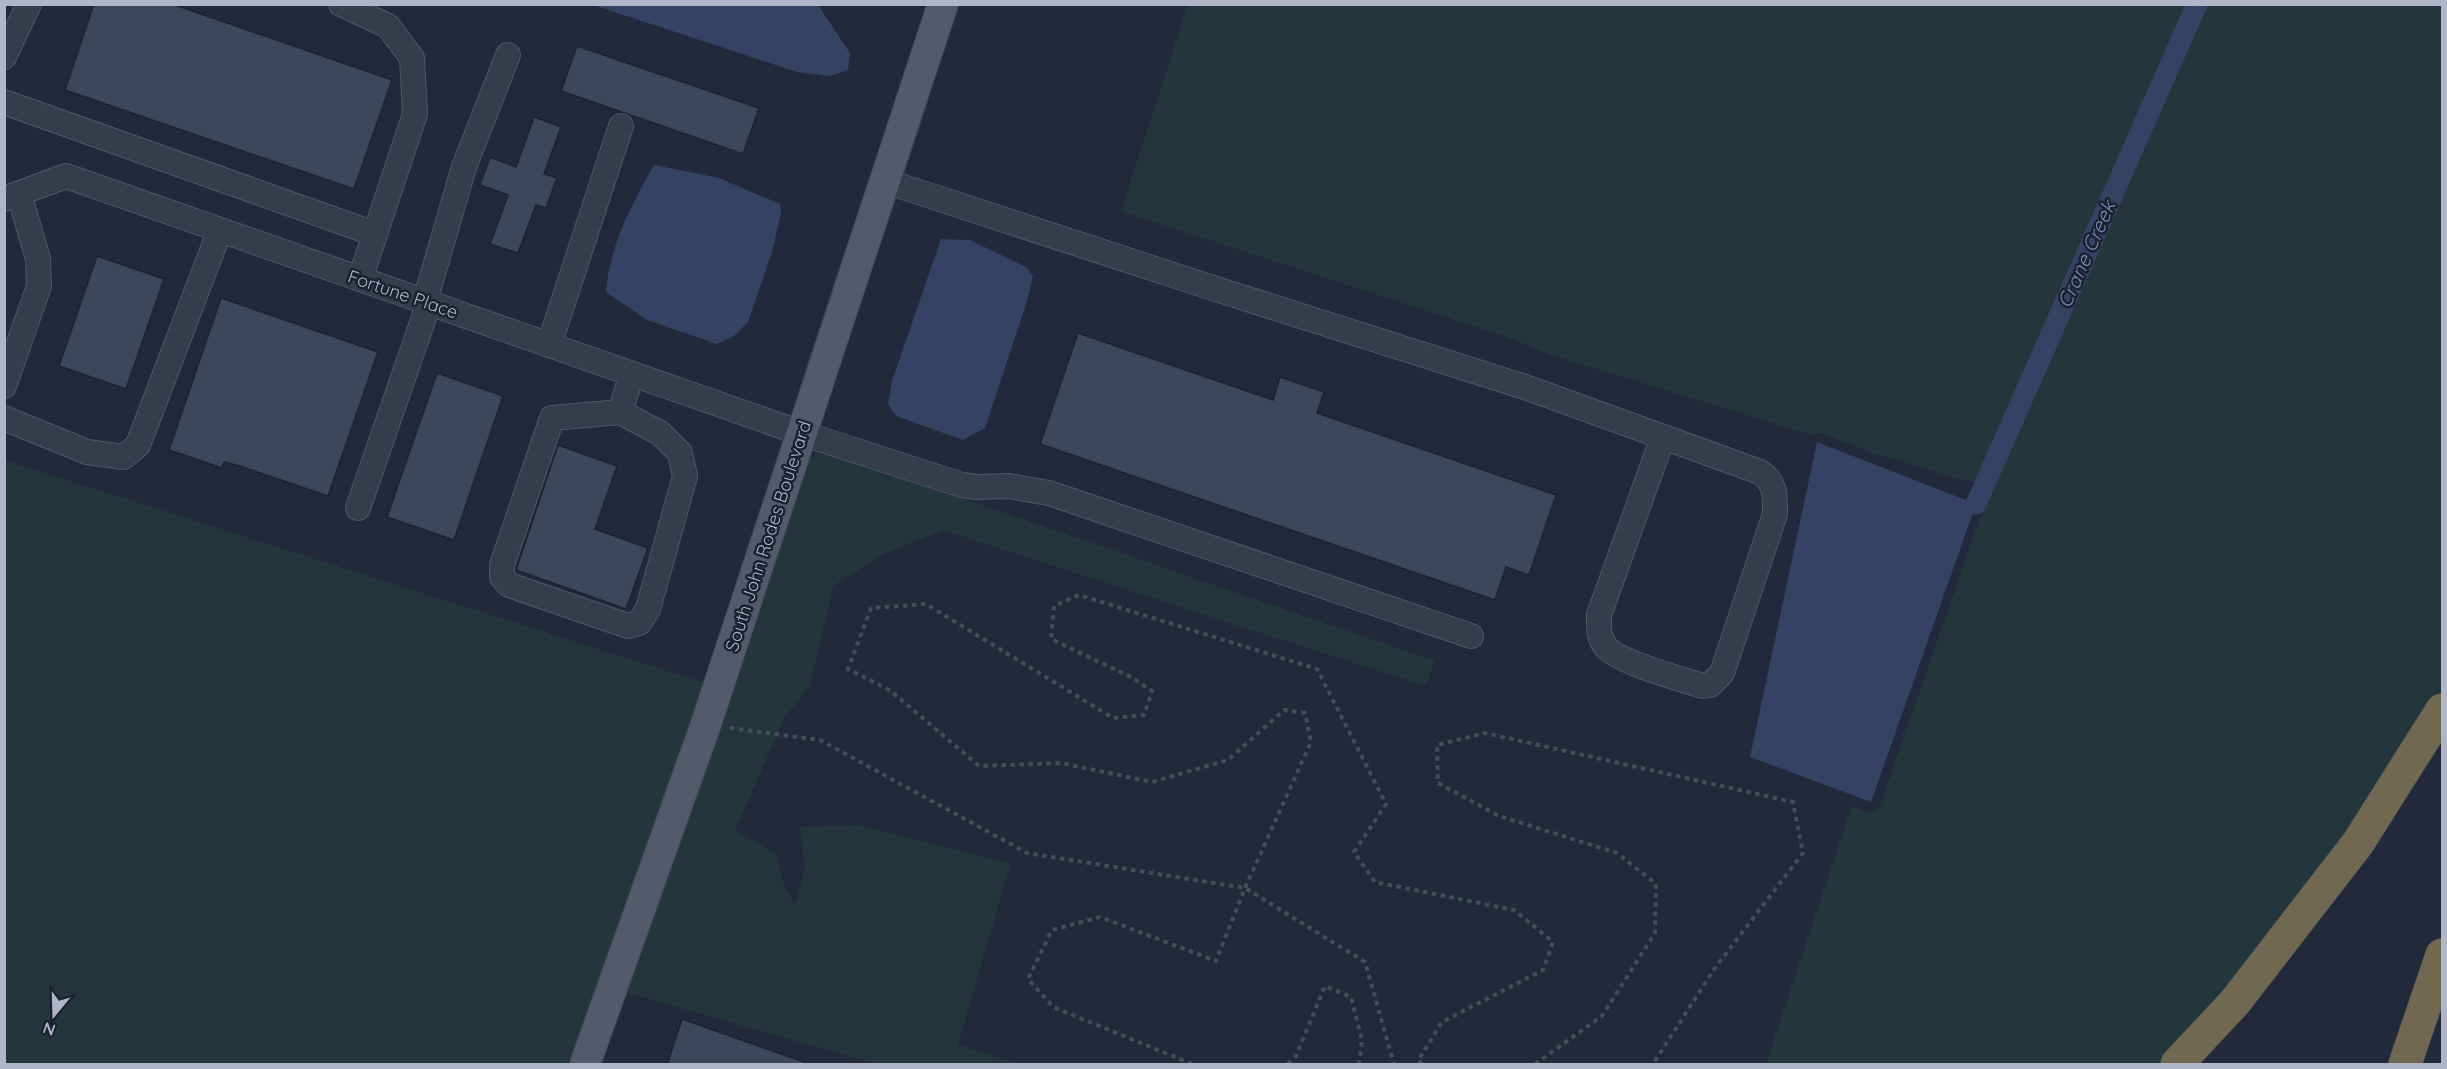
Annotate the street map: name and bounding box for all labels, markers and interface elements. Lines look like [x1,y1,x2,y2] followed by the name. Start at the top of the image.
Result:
[2051,194,2122,311] water label: Crane Creek
[345,264,461,324] street label: Fortune Place
[720,418,816,654] street label: South John Rodes Boulevard
[24,985,84,1045] north arrow
[40,1018,58,1041] text: N

